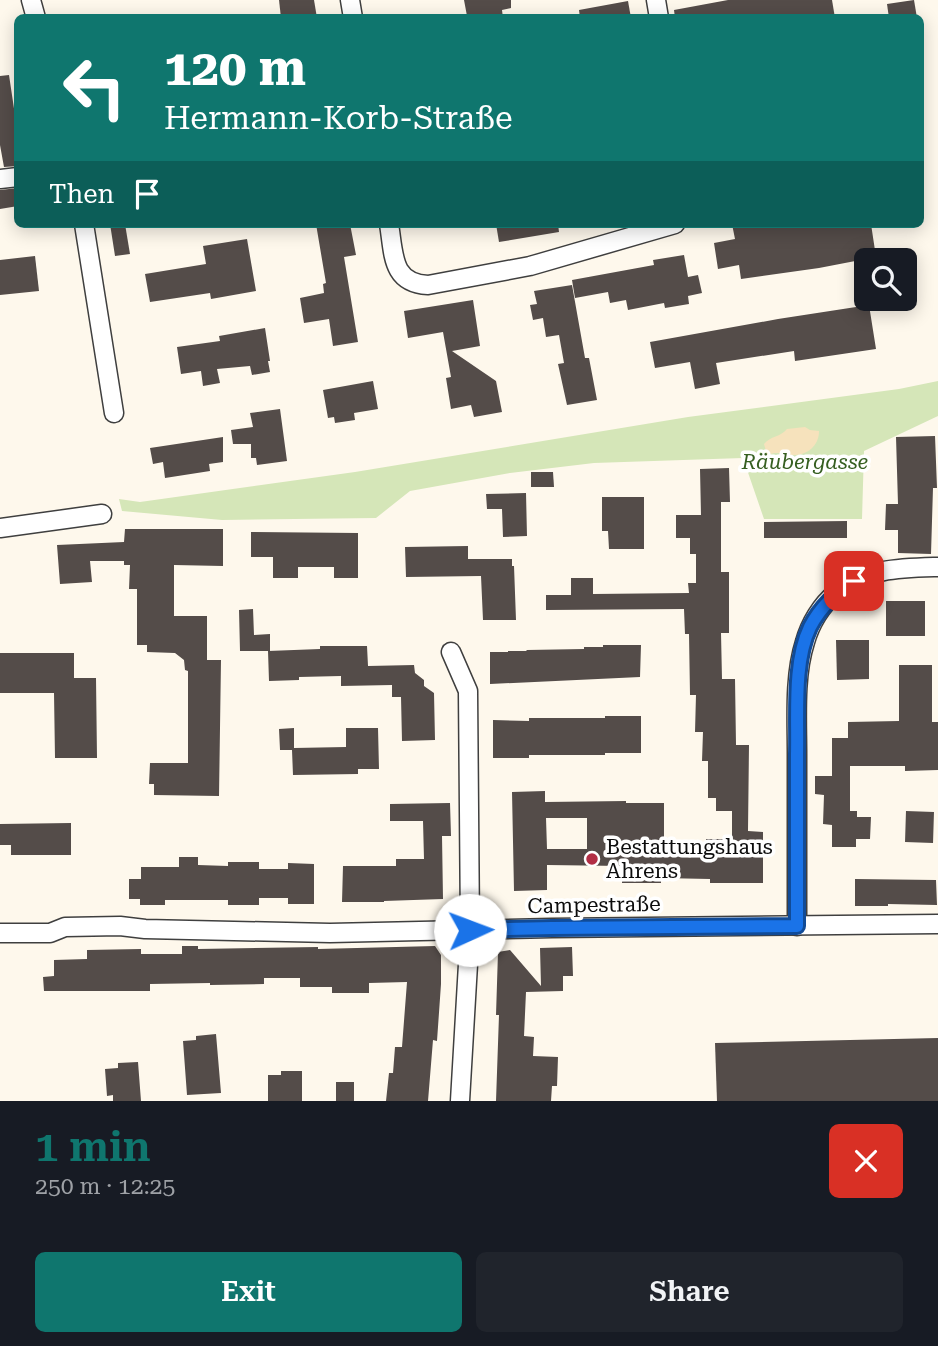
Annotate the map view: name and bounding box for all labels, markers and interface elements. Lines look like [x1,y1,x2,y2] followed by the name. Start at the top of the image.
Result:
[164,40,306,97] text: 120 m
[49,42,140,133] icon: left
[164,99,513,137] text: Hermann-Korb-Straße
[128,175,166,213] icon: arrive
[49,179,114,209] text: Then
[854,248,917,311] map controls
[854,248,917,311] button: search
[741,450,868,474] park label: Räubergasse
[824,551,884,611] pin
[835,562,873,600] icon: arrive
[606,835,773,883] place label: Bestattungshaus Ahrens
[584,851,600,867] marker: Bestattungshaus Ahrens
[527,892,661,918] street label: Campestraße
[433,893,507,967] position arrow
[35,1122,151,1171] text: 1 min
[829,1124,903,1198] button: close
[35,1173,175,1200] text: 250 m · 12:25
[35,1252,462,1332] button: Exit
[476,1252,903,1332] button: Share

